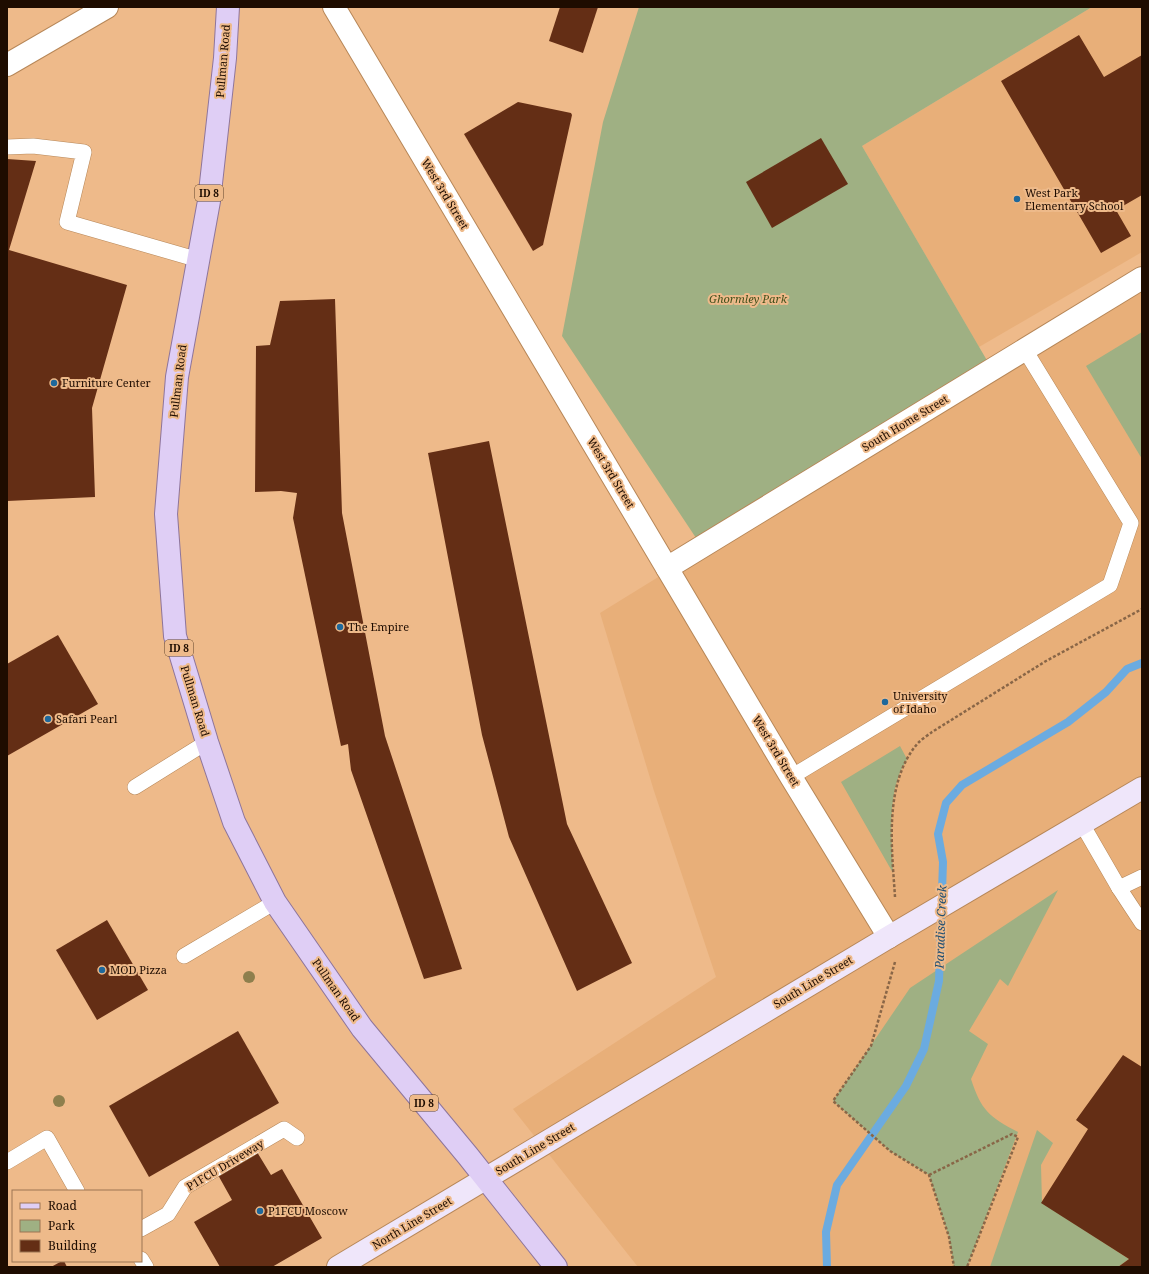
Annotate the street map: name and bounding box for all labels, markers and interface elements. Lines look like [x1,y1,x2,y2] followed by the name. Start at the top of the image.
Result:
[212,23,233,98] street label: Pullman Road
[418,156,473,232] street label: West 3rd Street
[195,185,223,201] road number: ID 8
[1025,185,1124,213] place label: West Park Elementary School
[1012,194,1022,204] marker: West Park Elementary School
[709,291,788,306] park label: Ghormley Park
[166,343,189,418] street label: Pullman Road
[62,375,152,390] place label: Furniture Center
[49,378,59,388] marker: Furniture Center
[859,391,951,454] street label: South Home Street
[584,435,639,511] street label: West 3rd Street
[348,619,409,634] place label: The Empire
[335,622,345,632] marker: The Empire
[165,640,193,656] road number: ID 8
[178,664,213,738] street label: Pullman Road
[893,688,948,716] place label: University of Idaho
[880,697,890,707] marker: University of Idaho
[56,711,118,726] place label: Safari Pearl
[749,713,804,789] street label: West 3rd Street
[43,714,53,724] marker: Safari Pearl
[931,884,950,970] water label: Paradise Creek
[770,952,855,1011] street label: South Line Street
[309,955,364,1024] street label: Pullman Road
[110,962,167,977] place label: MOD Pizza
[97,965,107,975] marker: MOD Pizza
[410,1095,438,1111] road number: ID 8
[492,1119,577,1178] street label: South Line Street
[183,1135,267,1194] street label: P1FCU Driveway
[12,1190,142,1262] legend
[369,1193,455,1252] street label: North Line Street
[48,1197,78,1214] text: Road
[268,1203,348,1218] place label: P1FCU Moscow
[255,1206,265,1216] marker: P1FCU Moscow
[48,1217,76,1234] text: Park
[48,1237,97,1254] text: Building

